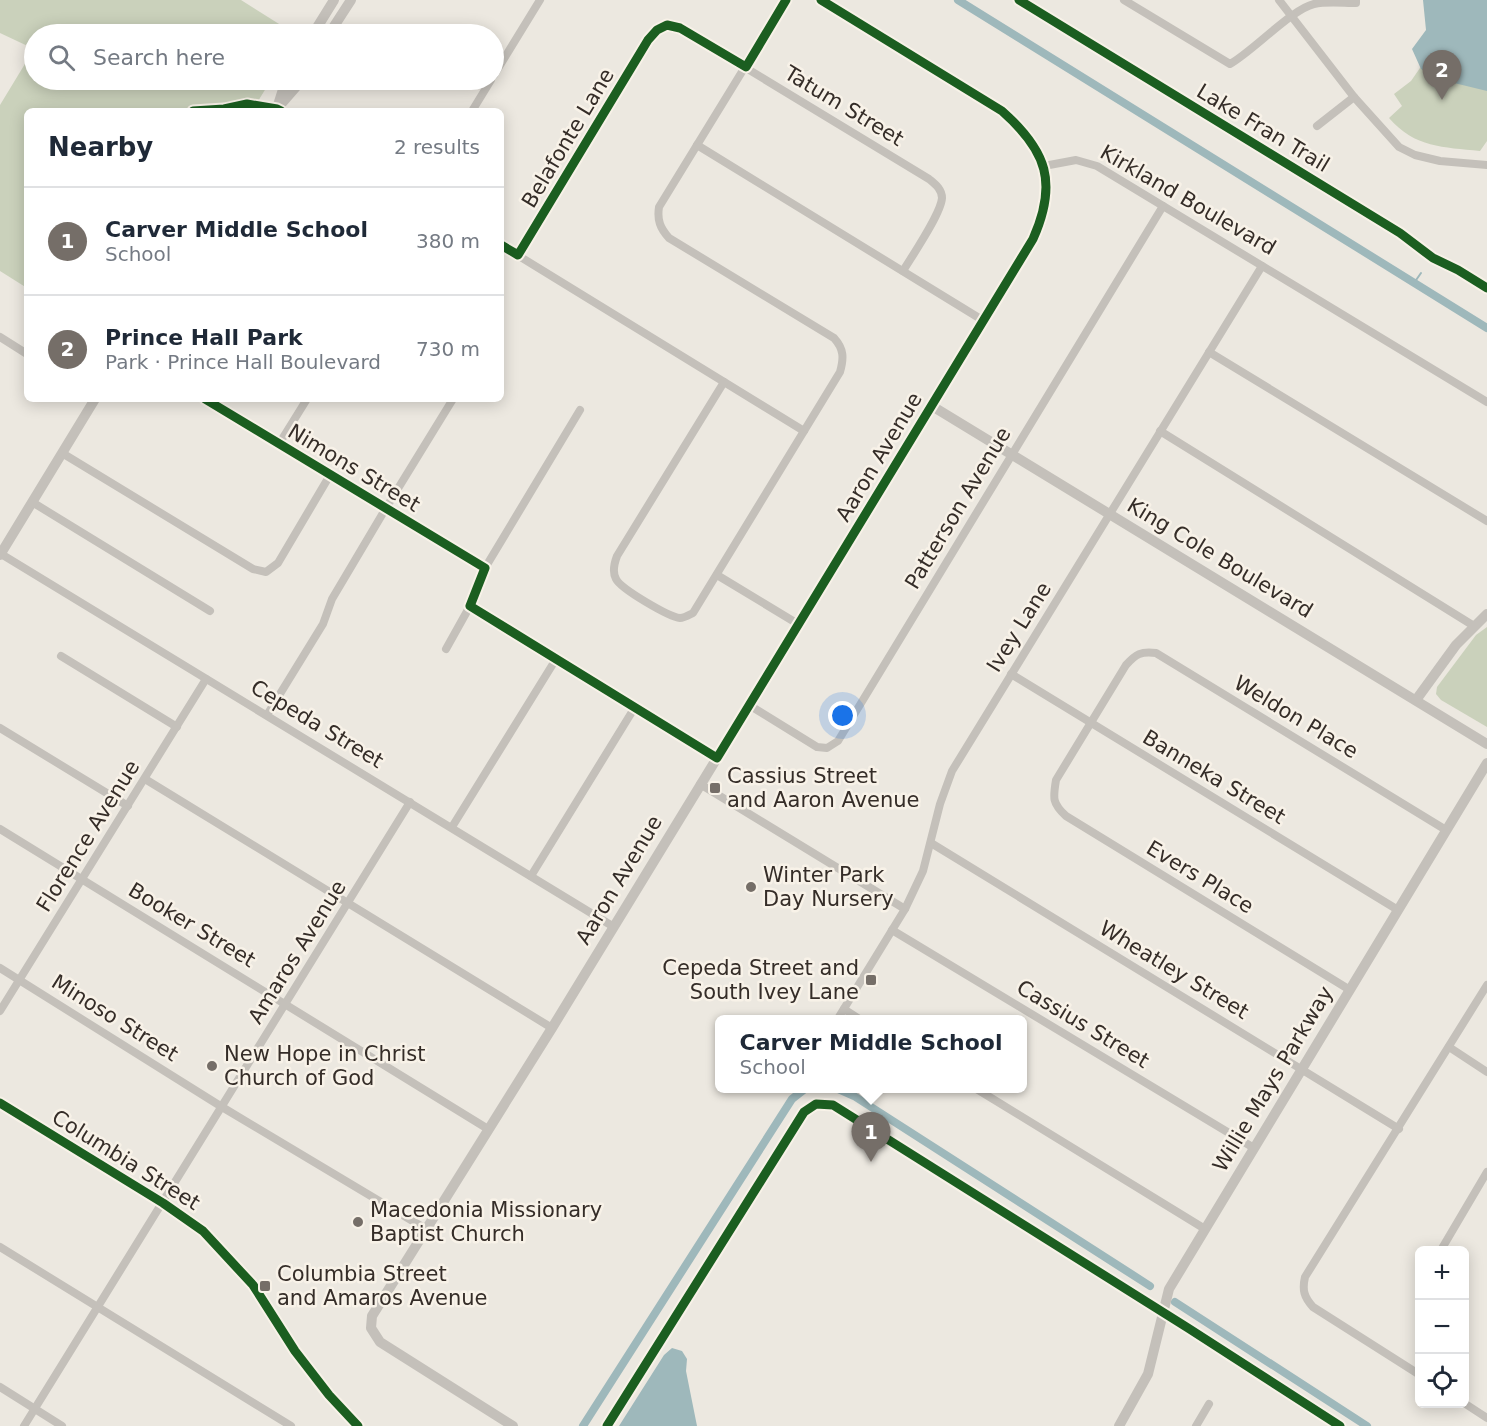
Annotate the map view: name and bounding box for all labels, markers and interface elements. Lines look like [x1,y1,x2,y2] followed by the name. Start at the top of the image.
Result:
[24,24,504,90] search box
[45,41,78,74] icon: search
[93,45,225,70] text: Search here
[1422,51,1462,100] pin: 2
[779,61,908,151] street label: Tatum Street
[517,64,619,212] street label: Belafonte Lane
[1192,79,1334,177] street label: Lake Fran Trail
[48,132,153,162] text: Nearby
[394,135,480,159] text: 2 results
[1096,140,1280,260] street label: Kirkland Boulevard
[105,217,368,242] text: Carver Middle School
[61,229,74,253] text: 1
[416,229,480,253] text: 380 m
[105,242,171,266] text: School
[105,325,303,350] text: Prince Hall Park
[61,337,74,361] text: 2
[416,337,480,361] text: 730 m
[105,350,381,374] text: Park · Prince Hall Boulevard
[831,388,927,526] street label: Aaron Avenue
[284,419,424,517] street label: Nimons Street
[900,423,1016,593] street label: Patterson Avenue
[1123,493,1317,623] street label: King Cole Boulevard
[982,578,1056,676] street label: Ivey Lane
[1230,671,1362,763] street label: Weldon Place
[246,675,388,773] street label: Cepeda Street
[828,701,857,730] your location
[1138,725,1290,829] street label: Banneka Street
[32,756,144,916] street label: Florence Avenue
[727,764,919,812] place label: Cassius Street and Aaron Avenue
[708,781,722,795] marker: Cassius Street and Aaron Avenue
[571,811,667,949] street label: Aaron Avenue
[1142,836,1258,918] street label: Evers Place
[763,863,894,911] place label: Winter Park Day Nursery
[243,876,351,1028] street label: Amaros Avenue
[124,878,260,972] street label: Booker Street
[744,880,758,894] marker: Winter Park Day Nursery
[1095,916,1253,1024] street label: Wheatley Street
[662,956,859,1004] place label: Cepeda Street and South Ivey Lane
[47,970,183,1066] street label: Minoso Street
[864,973,878,987] marker: Cepeda Street and South Ivey Lane
[1013,975,1153,1073] street label: Cassius Street
[1208,982,1338,1176] street label: Willie Mays Parkway
[715,1015,1027,1093] popup
[740,1030,1002,1055] text: Carver Middle School
[224,1042,425,1090] place label: New Hope in Christ Church of God
[740,1055,806,1079] text: School
[205,1059,219,1073] marker: New Hope in Christ Church of God
[48,1105,204,1215] street label: Columbia Street
[852,1112,890,1162] pin: 1
[370,1198,602,1246] place label: Macedonia Missionary Baptist Church
[351,1215,365,1229] marker: Macedonia Missionary Baptist Church
[1415,1246,1469,1408] map controls
[1415,1246,1469,1300] button: +
[277,1262,488,1310] place label: Columbia Street and Amaros Avenue
[258,1279,272,1293] marker: Columbia Street and Amaros Avenue
[1415,1300,1469,1354] button: −
[1415,1354,1469,1408] button: locate

